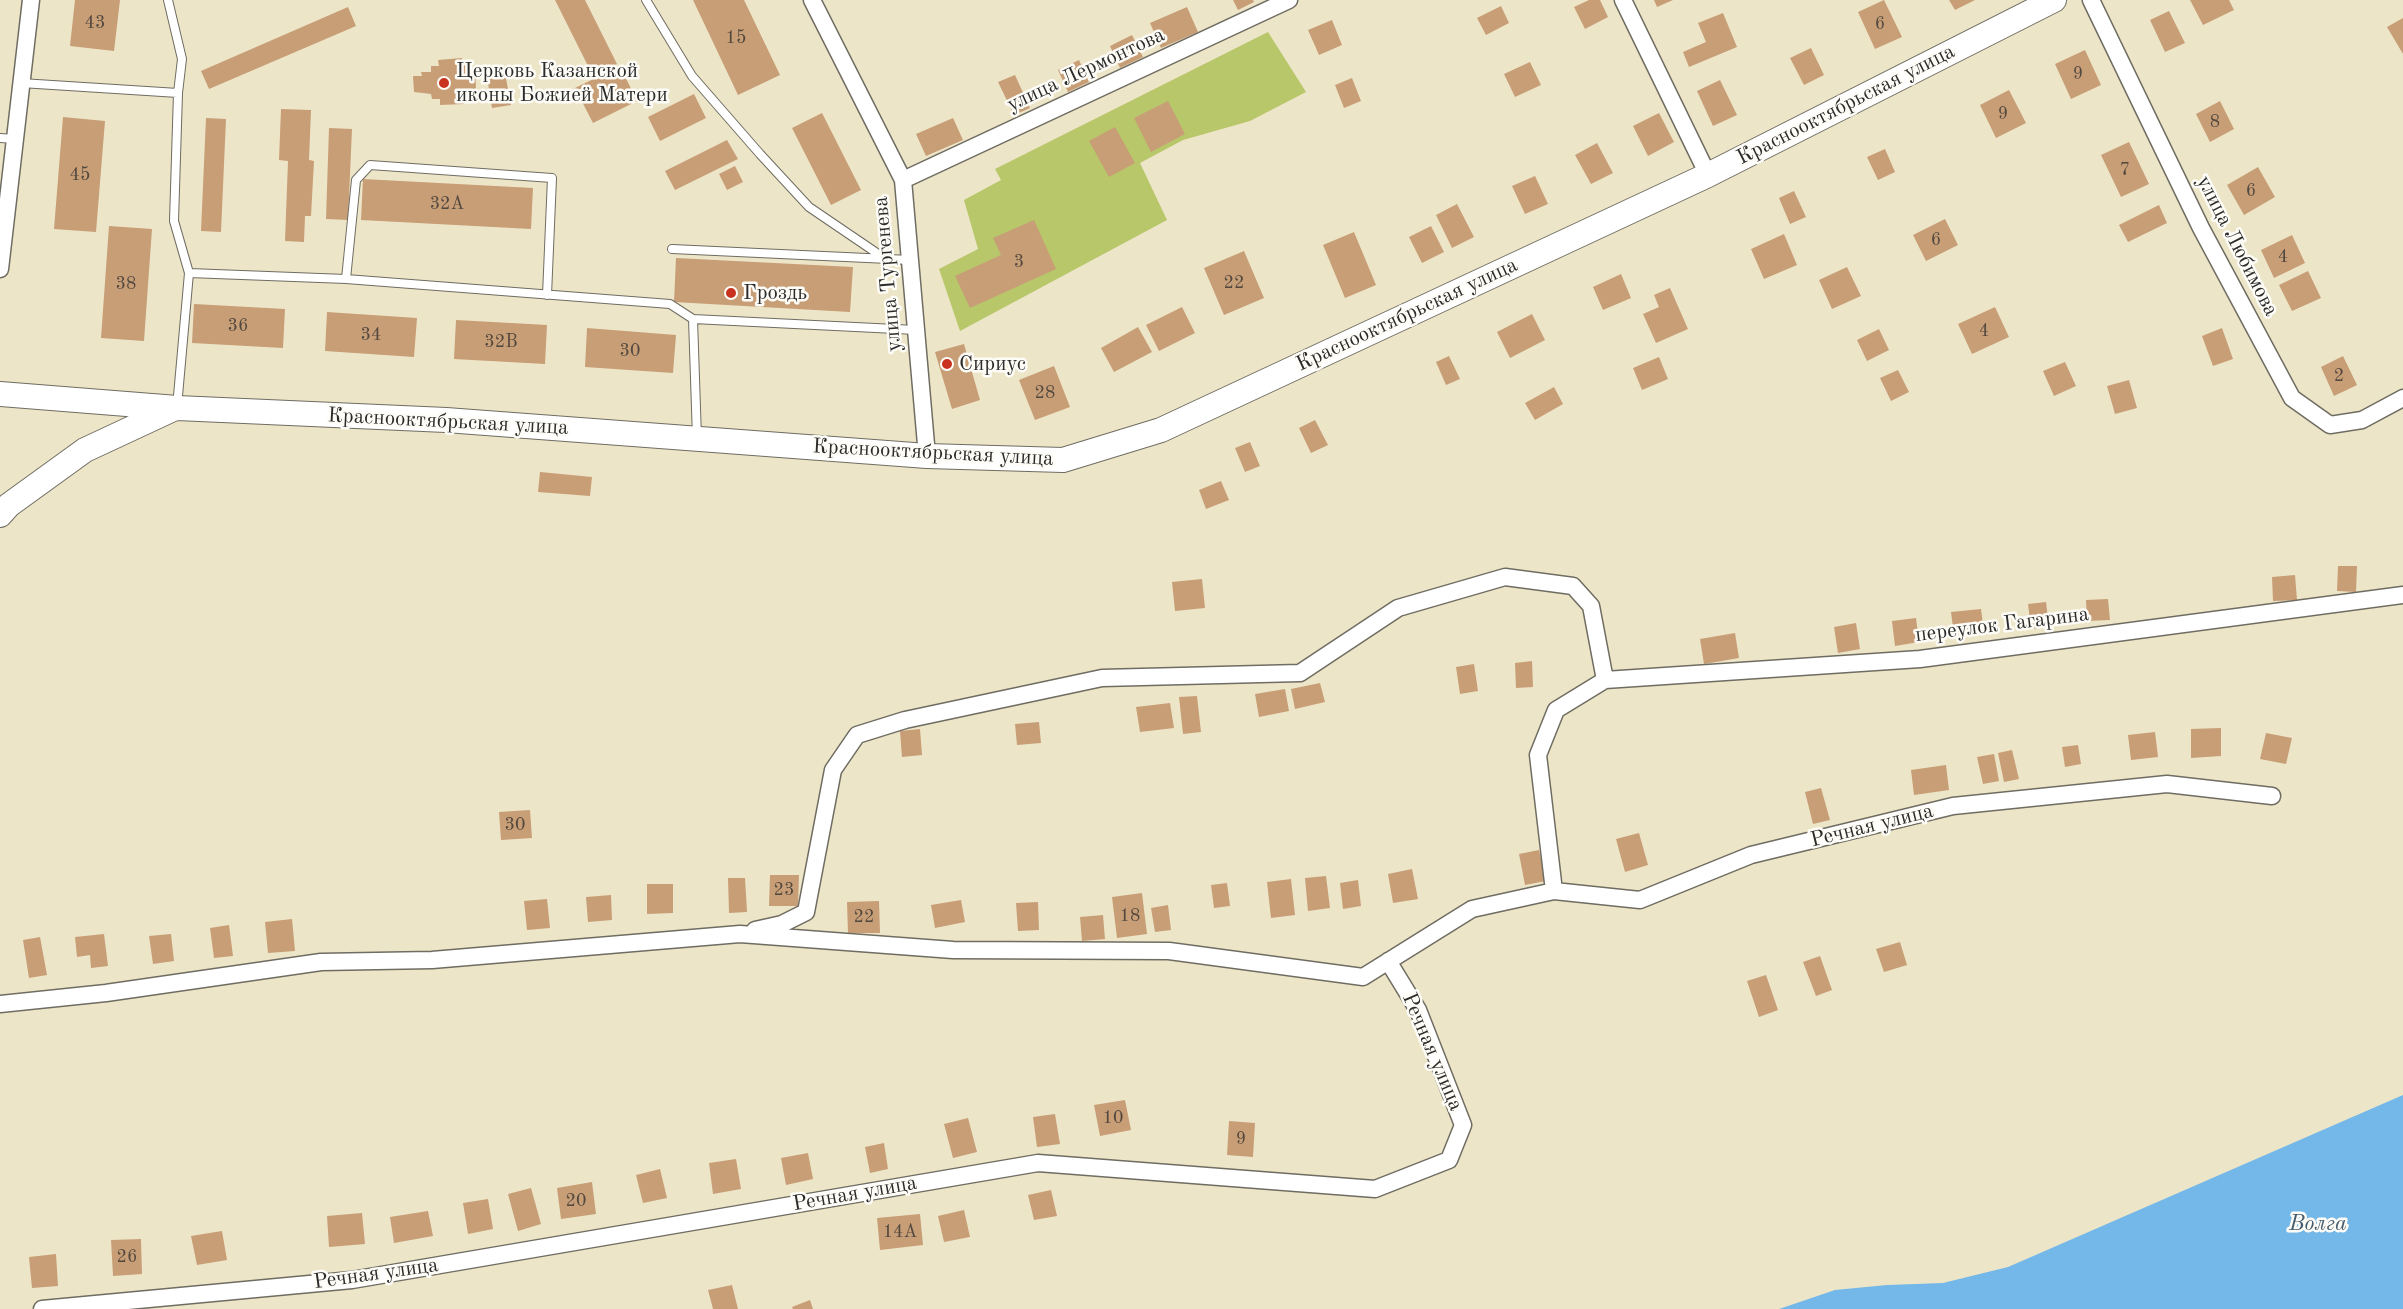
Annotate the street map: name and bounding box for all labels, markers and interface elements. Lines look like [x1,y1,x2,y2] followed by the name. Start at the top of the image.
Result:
[85,12,105,34] house number: 43
[1875,13,1885,35] house number: 6
[1003,22,1169,118] street label: улица Лермонтова
[726,27,746,49] house number: 15
[1733,39,1959,171] street label: Краснооктябрьская улица
[456,58,668,108] place label: Церковь Казанской иконы Божией Матери
[2073,63,2083,85] house number: 9
[437,76,451,90] marker: Церковь Казанской иконы Божией Матери
[1998,103,2008,125] house number: 9
[2210,111,2220,133] house number: 8
[2120,159,2130,181] house number: 7
[70,164,90,186] house number: 45
[2191,171,2283,321] street label: улица Любимова
[2246,180,2256,202] house number: 6
[430,193,464,215] house number: 32А
[869,195,907,353] street label: улица Тургенева
[1931,229,1941,251] house number: 6
[2278,246,2288,268] house number: 4
[1014,251,1024,273] house number: 3
[1292,253,1522,377] street label: Краснооктябрьская улица
[1224,272,1244,294] house number: 22
[116,273,136,295] house number: 38
[743,280,807,306] place label: Гроздь
[724,286,738,300] marker: Гроздь
[228,315,248,337] house number: 36
[1979,320,1989,342] house number: 4
[361,324,381,346] house number: 34
[484,331,518,353] house number: 32В
[620,340,640,362] house number: 30
[959,351,1026,377] place label: Сириус
[940,357,954,371] marker: Сириус
[2334,365,2344,387] house number: 2
[1035,382,1055,404] house number: 28
[327,403,569,441] street label: Краснооктябрьская улица
[812,434,1054,472] street label: Краснооктябрьская улица
[1914,602,2090,648] street label: переулок Гагарина
[1808,799,1936,853] street label: Речная улица
[505,814,525,836] house number: 30
[774,879,794,901] house number: 23
[1120,905,1140,927] house number: 18
[854,906,874,928] house number: 22
[1396,989,1468,1115] street label: Речная улица
[1103,1107,1123,1129] house number: 10
[1236,1128,1246,1150] house number: 9
[791,1171,919,1217] street label: Речная улица
[566,1190,586,1212] house number: 20
[2289,1211,2347,1237] water label: Волга
[883,1221,917,1243] house number: 14А
[117,1246,137,1268] house number: 26
[312,1253,440,1295] street label: Речная улица

